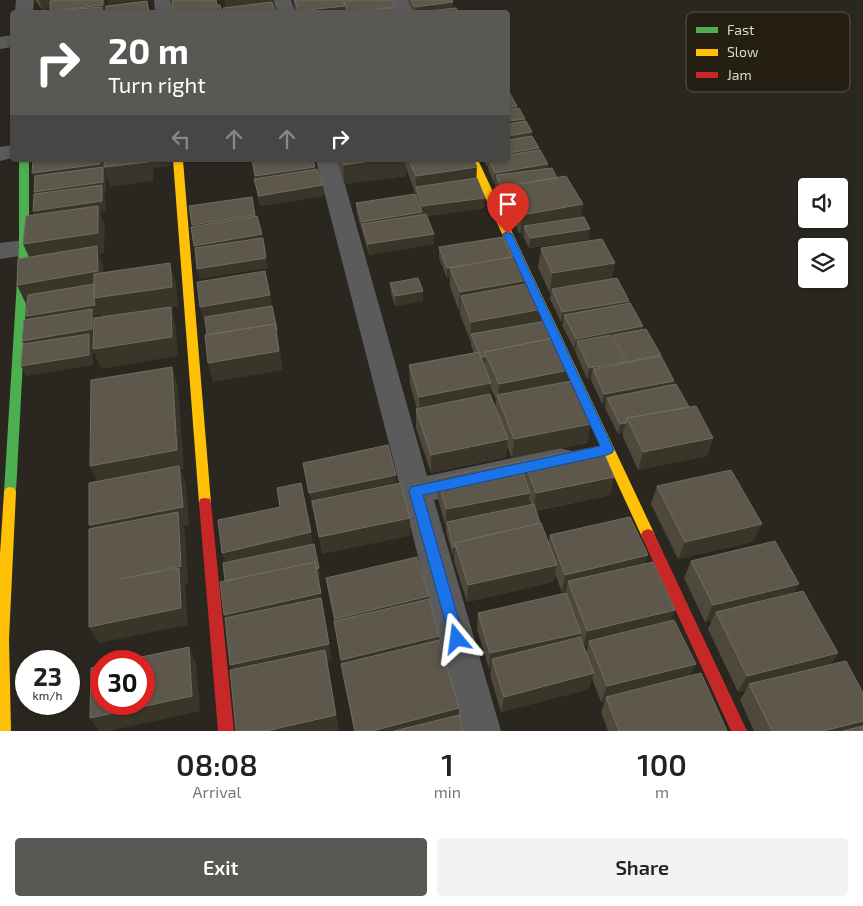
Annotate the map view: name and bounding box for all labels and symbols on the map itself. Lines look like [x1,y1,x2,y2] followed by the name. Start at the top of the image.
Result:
[686,12,850,92] legend
[727,21,754,38] text: Fast
[727,43,759,60] text: Slow
[727,66,752,83] text: Jam
[487,183,529,234] pin
[430,612,482,664] position arrow
[90,650,155,715] speed limit sign: 30

